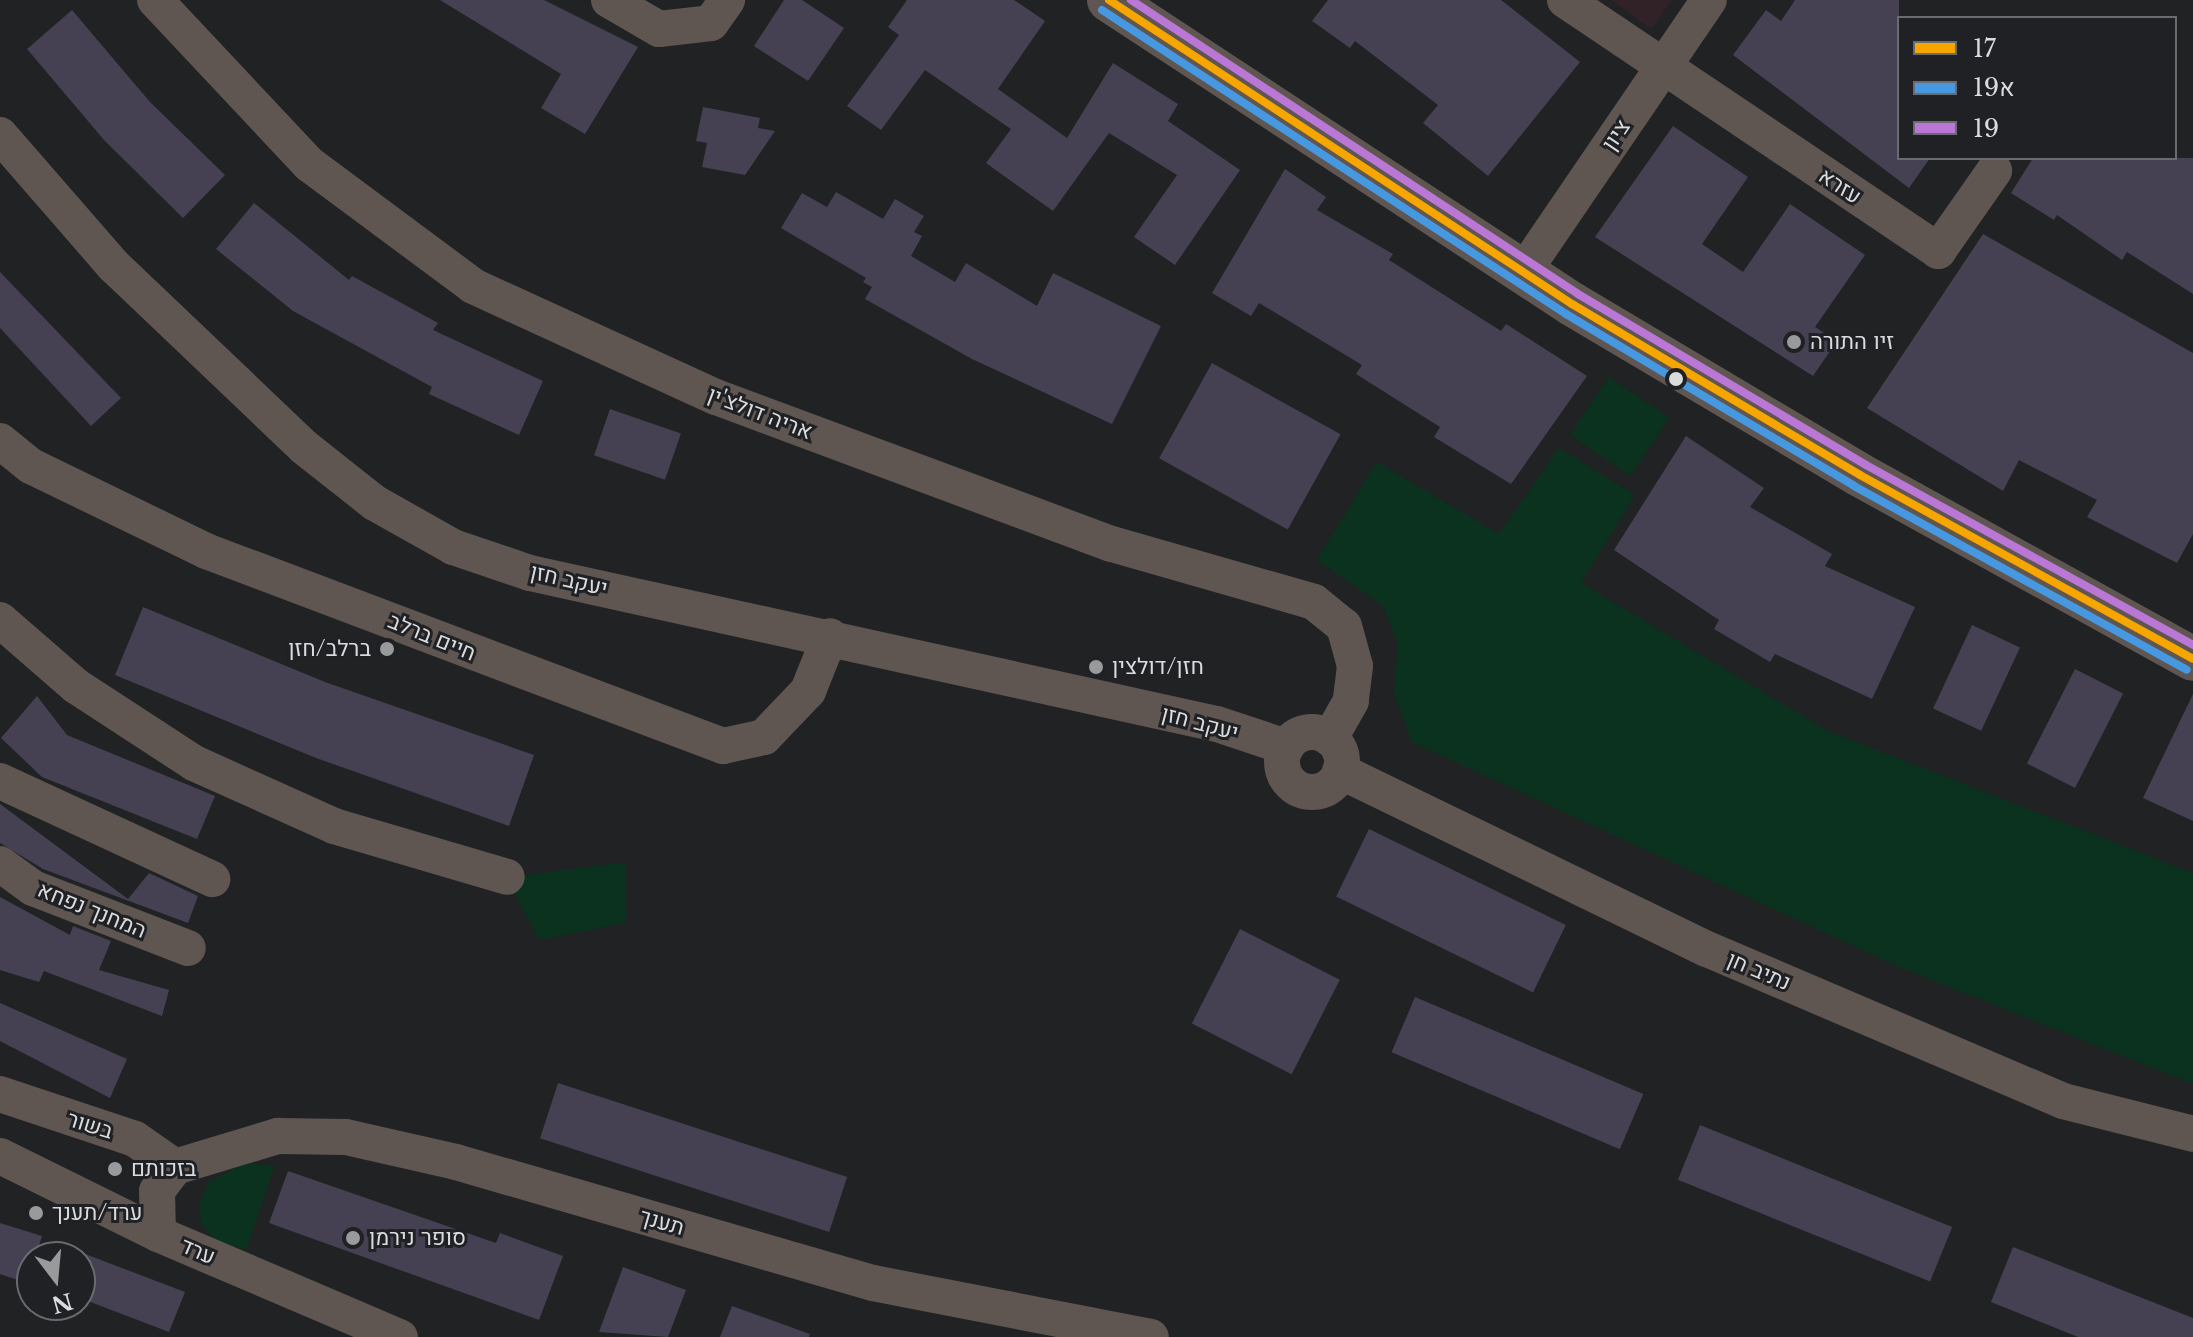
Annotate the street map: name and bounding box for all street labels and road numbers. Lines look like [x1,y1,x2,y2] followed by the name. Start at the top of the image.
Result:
[1596,115,1636,155] street label: ציון
[1814,162,1866,210] street label: עזרא
[704,381,816,445] street label: אריה דולצ'ין
[528,558,610,602] street label: יעקב חזן
[384,607,480,667] street label: חיים ברלב
[1159,700,1241,746] street label: יעקב חזן
[34,876,150,944] street label: המחנך נפחא
[1723,946,1795,996] street label: נתיב חן
[64,1106,116,1144] street label: בשור
[637,1203,687,1241] street label: תענך
[177,1232,219,1270] street label: ערד

